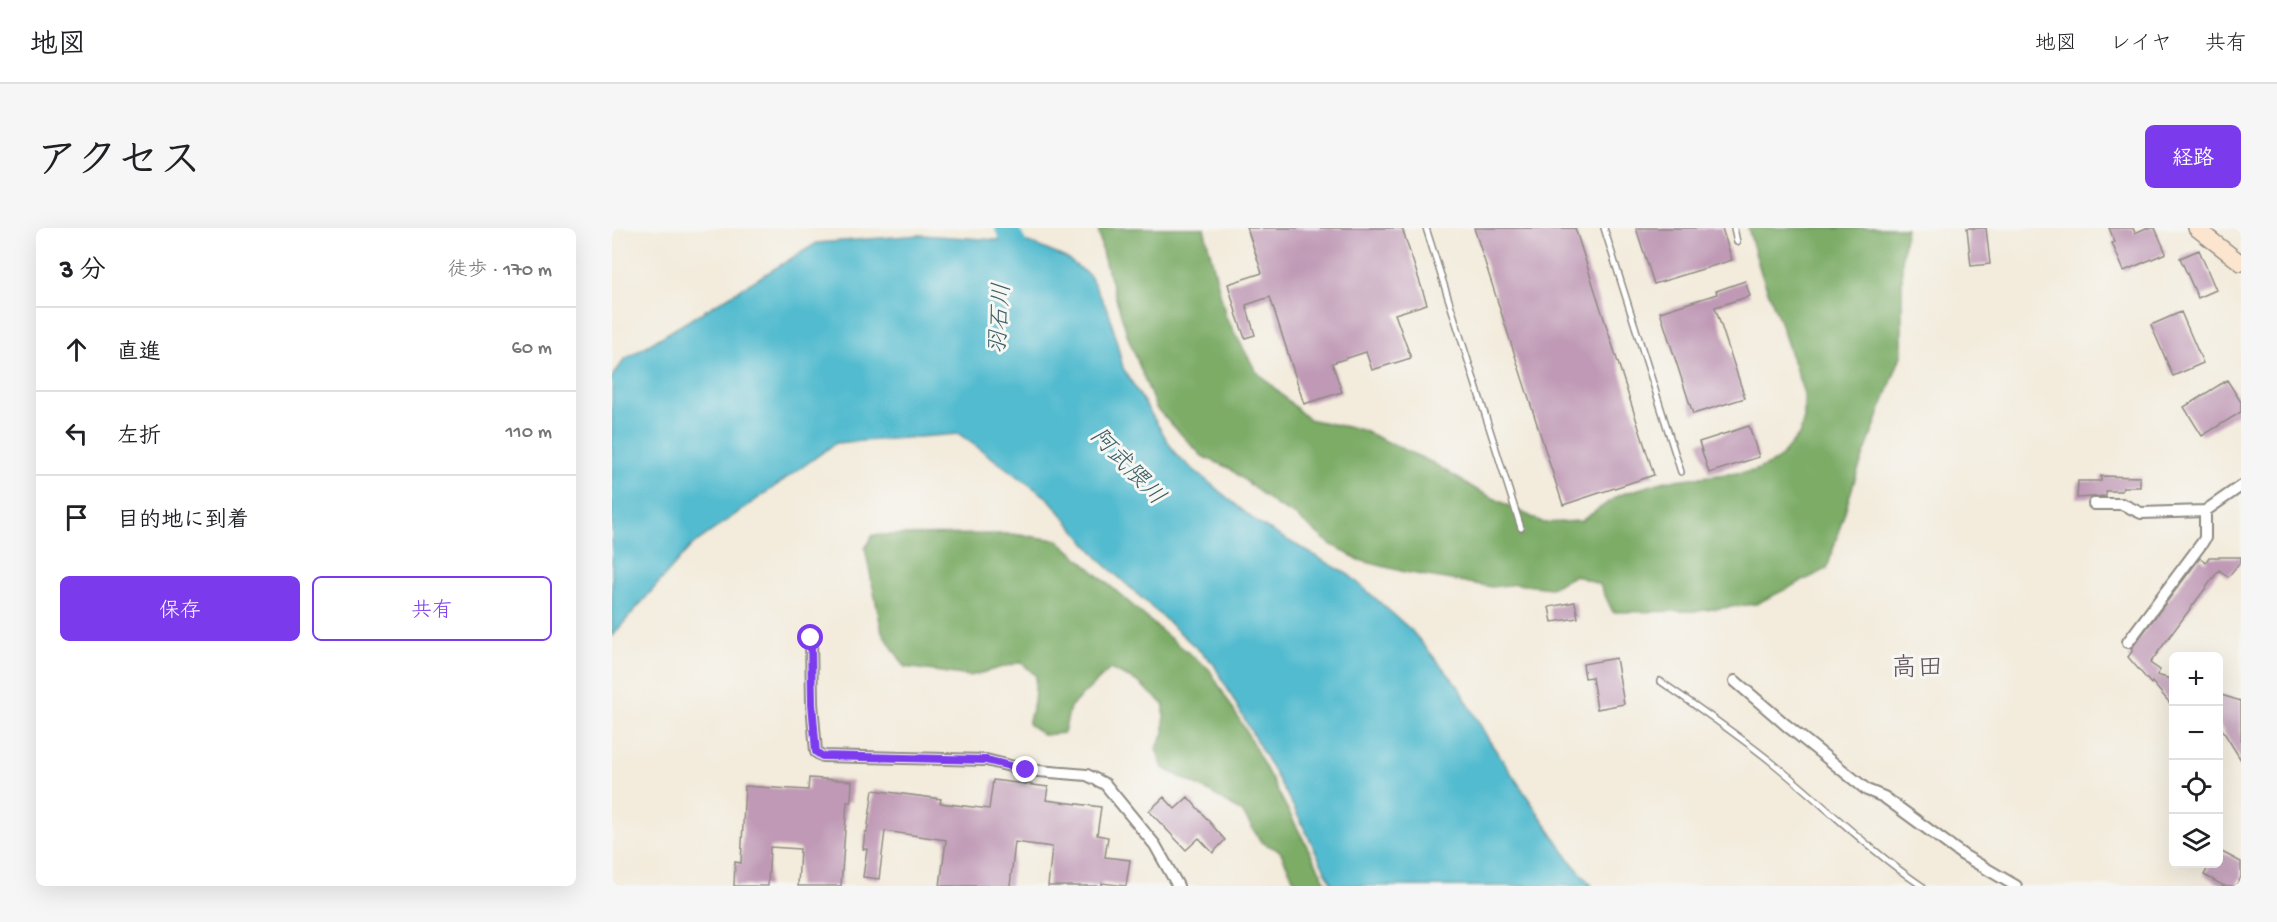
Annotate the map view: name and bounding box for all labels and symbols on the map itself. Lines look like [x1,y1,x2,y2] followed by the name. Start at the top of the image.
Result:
[985,282,1019,356] water label: 羽石川
[1082,423,1170,513] water label: 阿武隈川
[797,624,823,650] route start
[1891,654,1943,686] district label: 高田
[1012,756,1038,782] route end

